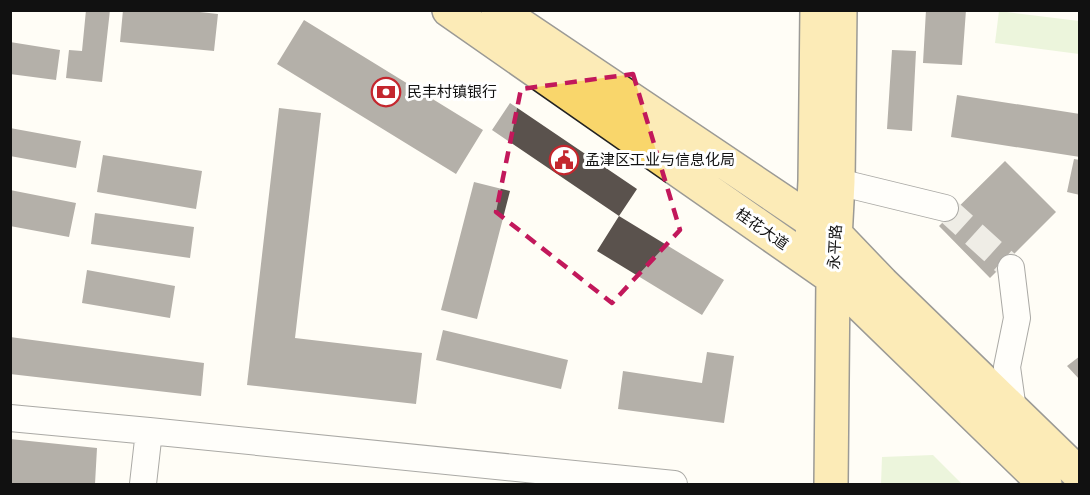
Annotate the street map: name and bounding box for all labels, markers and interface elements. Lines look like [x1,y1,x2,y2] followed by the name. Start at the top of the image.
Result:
[370,76,402,108] bank icon: 民丰村镇银行
[407,82,497,101] place label: 民丰村镇银行
[548,144,580,176] public building icon: 孟津区工业与信息化局
[585,150,735,169] place label: 孟津区工业与信息化局
[732,204,792,254] street label: 桂花大道
[824,224,845,270] street label: 永平路

